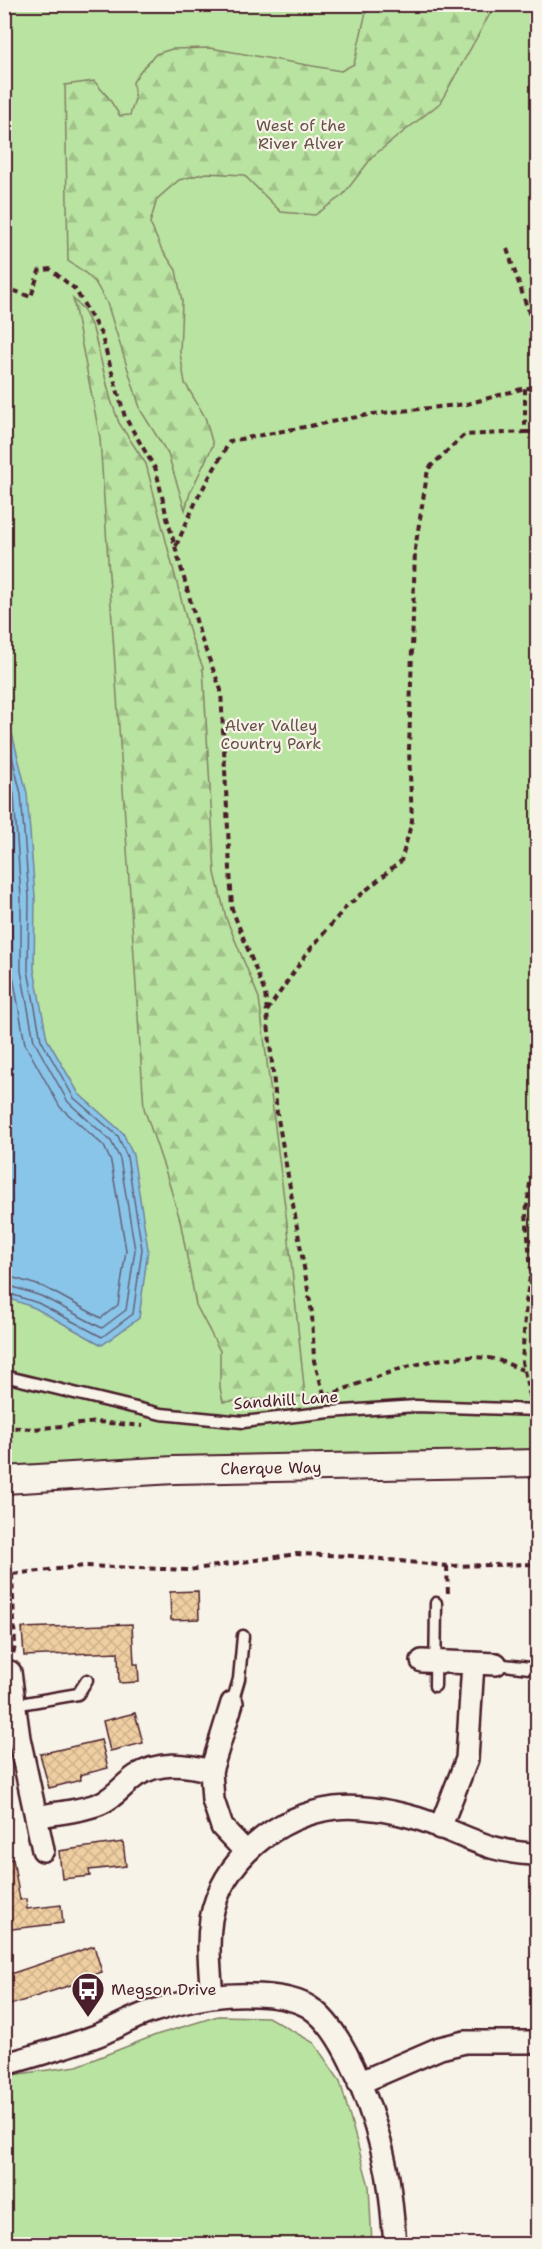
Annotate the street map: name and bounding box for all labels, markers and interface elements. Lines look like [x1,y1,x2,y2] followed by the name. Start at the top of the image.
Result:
[256,115,346,154] park label: West of the River Alver
[221,715,321,754] park label: Alver Valley Country Park
[233,1386,339,1414] street label: Sandhill Lane
[220,1457,322,1479] street label: Cherque Way
[70,1971,106,2018] bus stop icon: Megson Drive
[111,1979,217,2000] place label: Megson Drive

